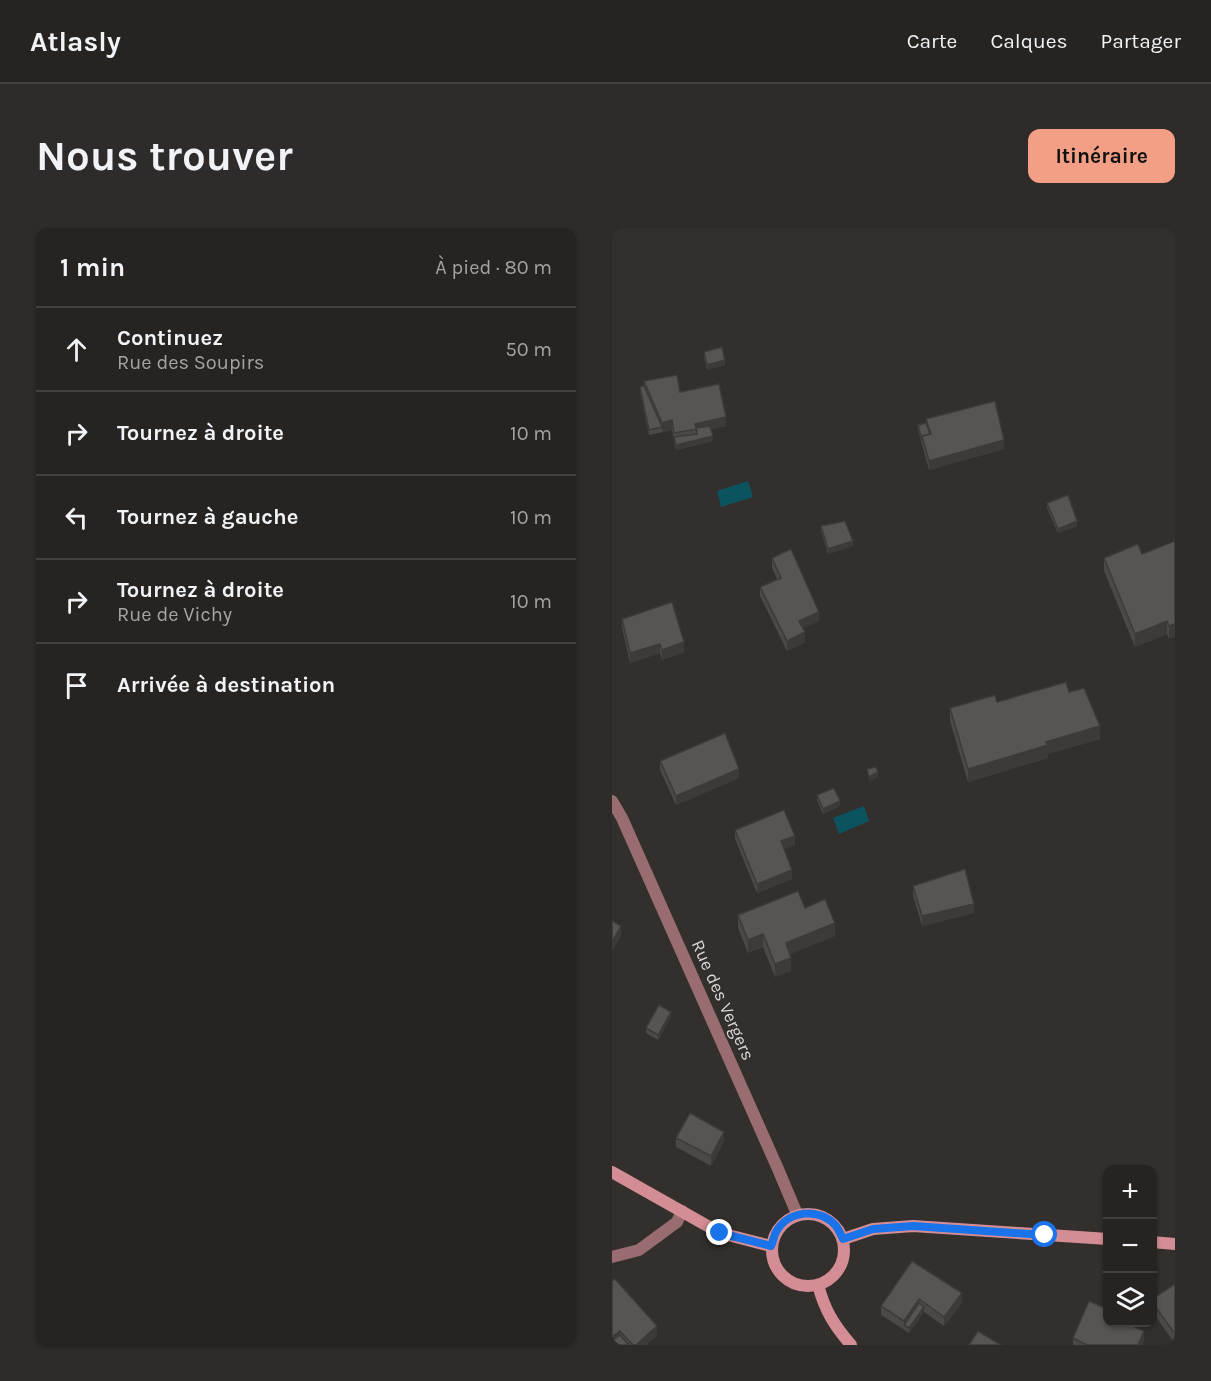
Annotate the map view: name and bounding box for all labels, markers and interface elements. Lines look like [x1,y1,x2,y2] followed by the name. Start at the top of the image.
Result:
[30,25,121,58] text: Atlasly
[907,29,957,53] text: Carte
[990,29,1068,53] text: Calques
[1101,29,1181,53] text: Partager
[1028,129,1175,183] button: Itinéraire
[36,131,293,181] text: Nous trouver
[60,252,125,283] text: 1 min
[435,256,552,279] text: À pied · 80 m
[117,325,223,351] text: Continuez
[60,333,93,366] icon: ahead
[505,338,552,361] text: 50 m
[117,351,264,374] text: Rue des Soupirs
[60,417,93,450] icon: right
[117,420,284,446] text: Tournez à droite
[510,422,552,445] text: 10 m
[60,501,93,534] icon: left
[117,504,298,530] text: Tournez à gauche
[510,506,552,529] text: 10 m
[117,577,284,603] text: Tournez à droite
[60,585,93,618] icon: right
[510,590,552,613] text: 10 m
[117,603,232,626] text: Rue de Vichy
[60,669,93,702] icon: arrive
[117,672,335,698] text: Arrivée à destination
[687,936,759,1064] street label: Rue des Vergers
[1103,1165,1157,1327] map controls
[1103,1165,1157,1219] button: +
[706,1219,732,1245] route end
[1103,1219,1157,1273] button: −
[1031,1221,1057,1247] route start
[1103,1273,1157,1327] button: layers

